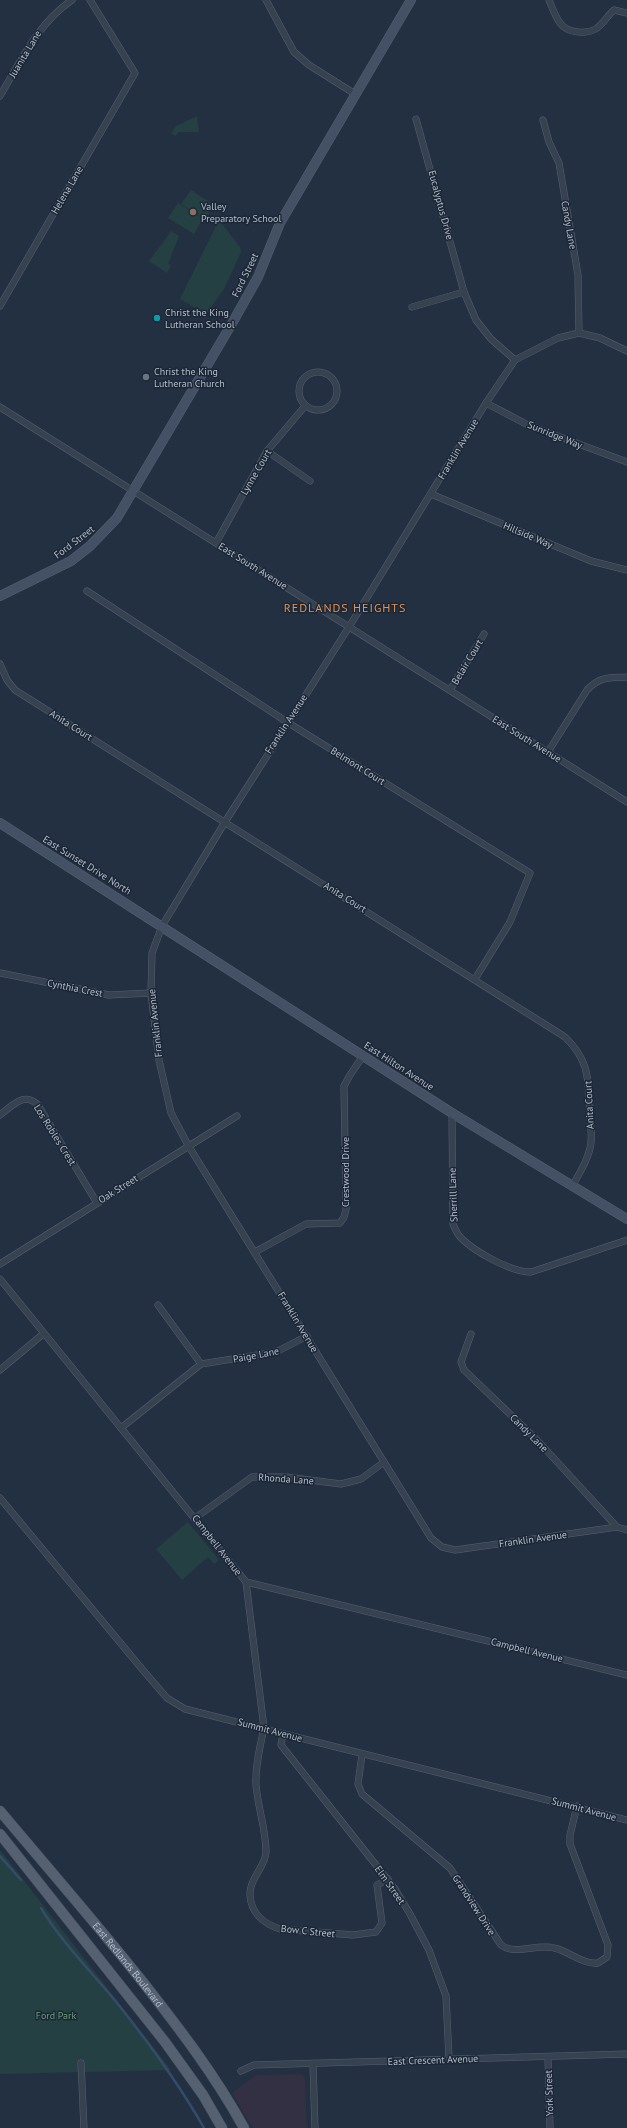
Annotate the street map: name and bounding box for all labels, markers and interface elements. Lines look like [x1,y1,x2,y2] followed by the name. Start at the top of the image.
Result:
[5,28,44,81] street label: Juanita Lane
[48,164,86,216] street label: Helena Lane
[425,169,457,241] street label: Eucalyptus Drive
[200,200,281,225] place label: Valley Preparatory School
[558,200,580,250] street label: Candy Lane
[188,207,198,217] marker: Valley Preparatory School
[229,250,262,299] street label: Ford Street
[165,306,235,331] place label: Christ the King Lutheran School
[152,313,162,323] marker: Christ the King Lutheran School
[154,365,225,390] place label: Christ the King Lutheran Church
[141,372,151,382] marker: Christ the King Lutheran Church
[435,416,481,482] street label: Franklin Avenue
[526,418,585,452] street label: Sunridge Way
[238,446,275,497] street label: Lynne Court
[501,519,555,551] street label: Hillside Way
[51,522,97,561] street label: Ford Street
[216,540,290,592] street label: East South Avenue
[284,600,406,615] district label: REDLANDS HEIGHTS
[448,636,486,687] street label: Belair Court
[262,692,310,756] street label: Franklin Avenue
[47,707,95,744] street label: Anita Court
[490,713,564,765] street label: East South Avenue
[328,744,388,788] street label: Belmont Court
[40,833,134,897] street label: East Sunset Drive North
[321,879,369,916] street label: Anita Court
[46,976,104,1000] street label: Cynthia Crest
[145,988,165,1058] street label: Franklin Avenue
[362,1039,436,1093] street label: East Hilton Avenue
[581,1080,597,1129] street label: Anita Court
[31,1102,79,1168] street label: Los Robles Crest
[339,1137,352,1207] street label: Crestwood Drive
[446,1168,460,1222] street label: Sherrill Lane
[96,1171,141,1206] street label: Oak Street
[275,1289,321,1355] street label: Franklin Avenue
[232,1344,280,1366] street label: Paige Lane
[507,1411,551,1455] street label: Candy Lane
[258,1471,314,1487] street label: Rhonda Lane
[189,1512,245,1578] street label: Campbell Avenue
[498,1528,568,1550] street label: Franklin Avenue
[490,1635,564,1665] street label: Campbell Avenue
[236,1715,304,1745] street label: Summit Avenue
[550,1794,618,1824] street label: Summit Avenue
[372,1863,408,1907] street label: Elm Street
[449,1872,499,1938] street label: Grandview Drive
[90,1919,166,2010] street label: East Redlands Boulevard
[280,1922,336,1940] street label: Bow C Street
[36,2009,76,2022] park label: Ford Park
[387,2052,479,2068] street label: East Crescent Avenue
[542,2069,556,2116] street label: York Street

